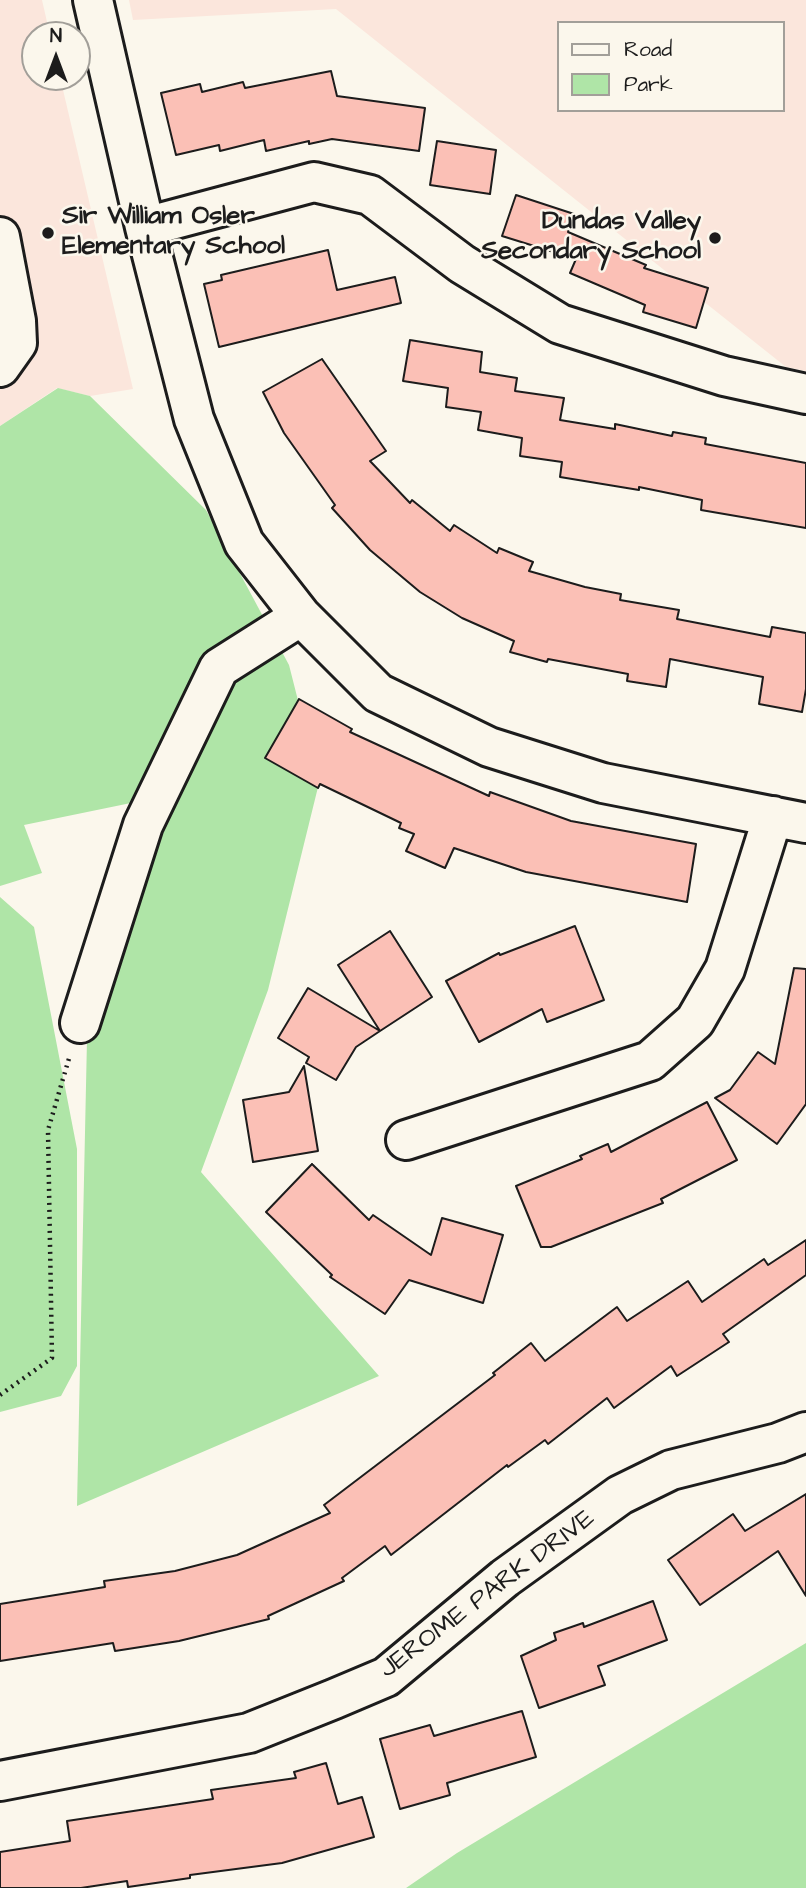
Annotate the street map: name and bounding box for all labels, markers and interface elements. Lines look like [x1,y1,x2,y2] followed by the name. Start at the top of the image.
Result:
[21,21,91,91] north arrow
[558,21,785,112] legend
[50,23,62,50] text: N
[624,35,672,64] text: Road
[624,70,673,99] text: Park
[62,202,285,264] place label: Sir William Osler Elementary School
[481,207,701,268] place label: Dundas Valley Secondary School
[40,225,56,241] marker: Sir William Osler Elementary School
[707,230,723,246] marker: Dundas Valley Secondary School
[374,1504,602,1686] street label: JEROME PARK DRIVE

